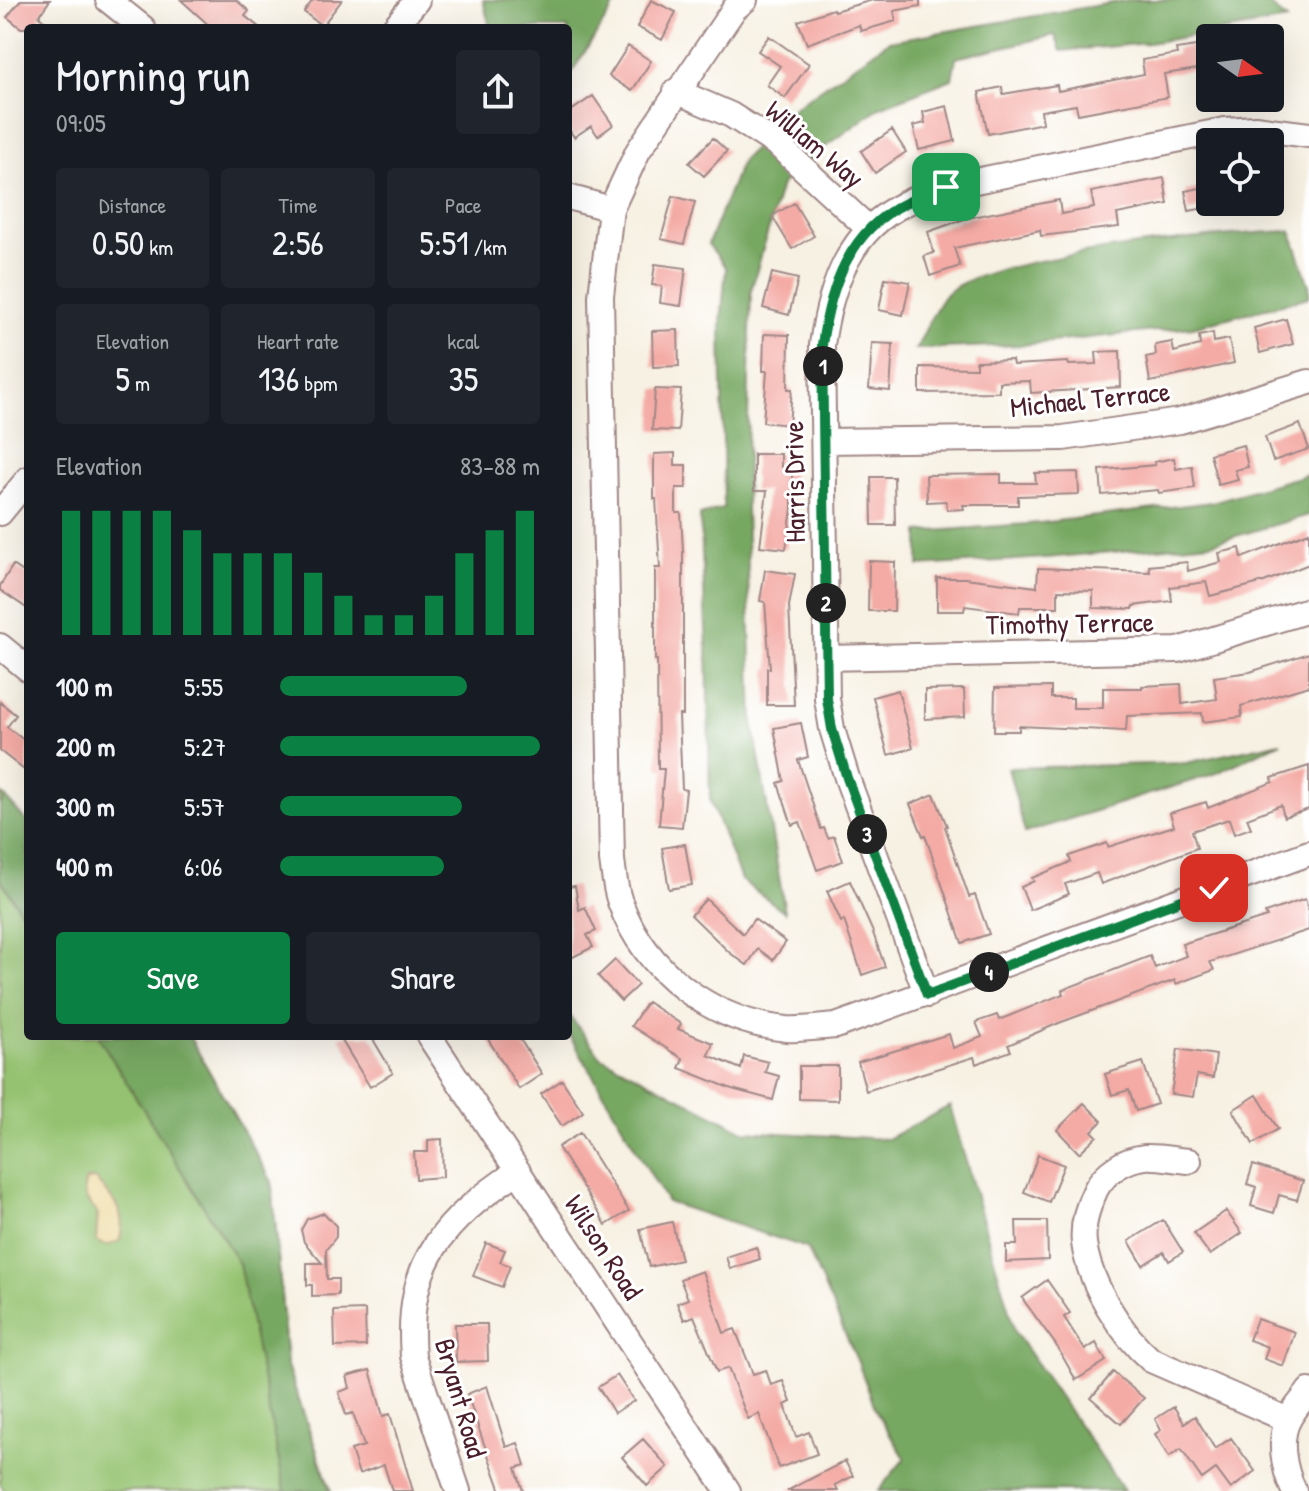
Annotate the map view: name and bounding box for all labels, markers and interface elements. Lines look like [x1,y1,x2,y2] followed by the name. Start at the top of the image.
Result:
[1196,24,1284,112] north arrow
[1196,24,1284,216] map controls
[56,45,251,105] text: Morning run
[456,50,540,134] button: share
[757,91,873,197] street label: William Way
[56,105,106,140] text: 09:05
[1196,128,1284,216] button: locate
[912,153,980,221] pin
[924,165,968,209] icon: arrive
[99,190,166,220] text: Distance
[279,190,317,220] text: Time
[445,190,482,220] text: Pace
[92,220,144,266] text: 0.50
[272,220,324,266] text: 2:56
[420,220,469,266] text: 5:51
[144,232,173,262] text: km
[469,232,507,262] text: /km
[96,326,169,356] text: Elevation
[257,326,339,356] text: Heart rate
[447,326,479,356] text: kcal
[803,346,843,386] pin: 1
[819,351,827,381] text: 1
[115,356,130,402] text: 5
[258,356,299,402] text: 136
[449,356,478,402] text: 35
[130,368,150,398] text: m
[299,368,338,398] text: bpm
[1008,372,1172,426] street label: Michael Terrace
[774,421,814,543] street label: Harris Drive
[56,448,142,483] text: Elevation
[460,448,540,483] text: 83–88 m
[806,583,846,623] pin: 2
[821,588,831,618] text: 2
[986,603,1154,643] street label: Timothy Terrace
[56,669,112,704] text: 100 m
[184,669,223,704] text: 5:55
[56,729,115,764] text: 200 m
[184,729,226,764] text: 5:27
[56,789,115,824] text: 300 m
[184,789,225,824] text: 5:57
[847,814,887,854] pin: 3
[862,819,872,849] text: 3
[56,849,113,884] text: 400 m
[184,849,222,884] text: 6:06
[1180,854,1248,922] pin
[1192,866,1236,910] icon: check
[56,932,290,1024] button: Save
[306,932,540,1024] button: Share
[969,952,1009,992] pin: 4
[985,957,993,987] text: 4
[556,1187,652,1307] street label: Wilson Road
[426,1334,496,1462] street label: Bryant Road

